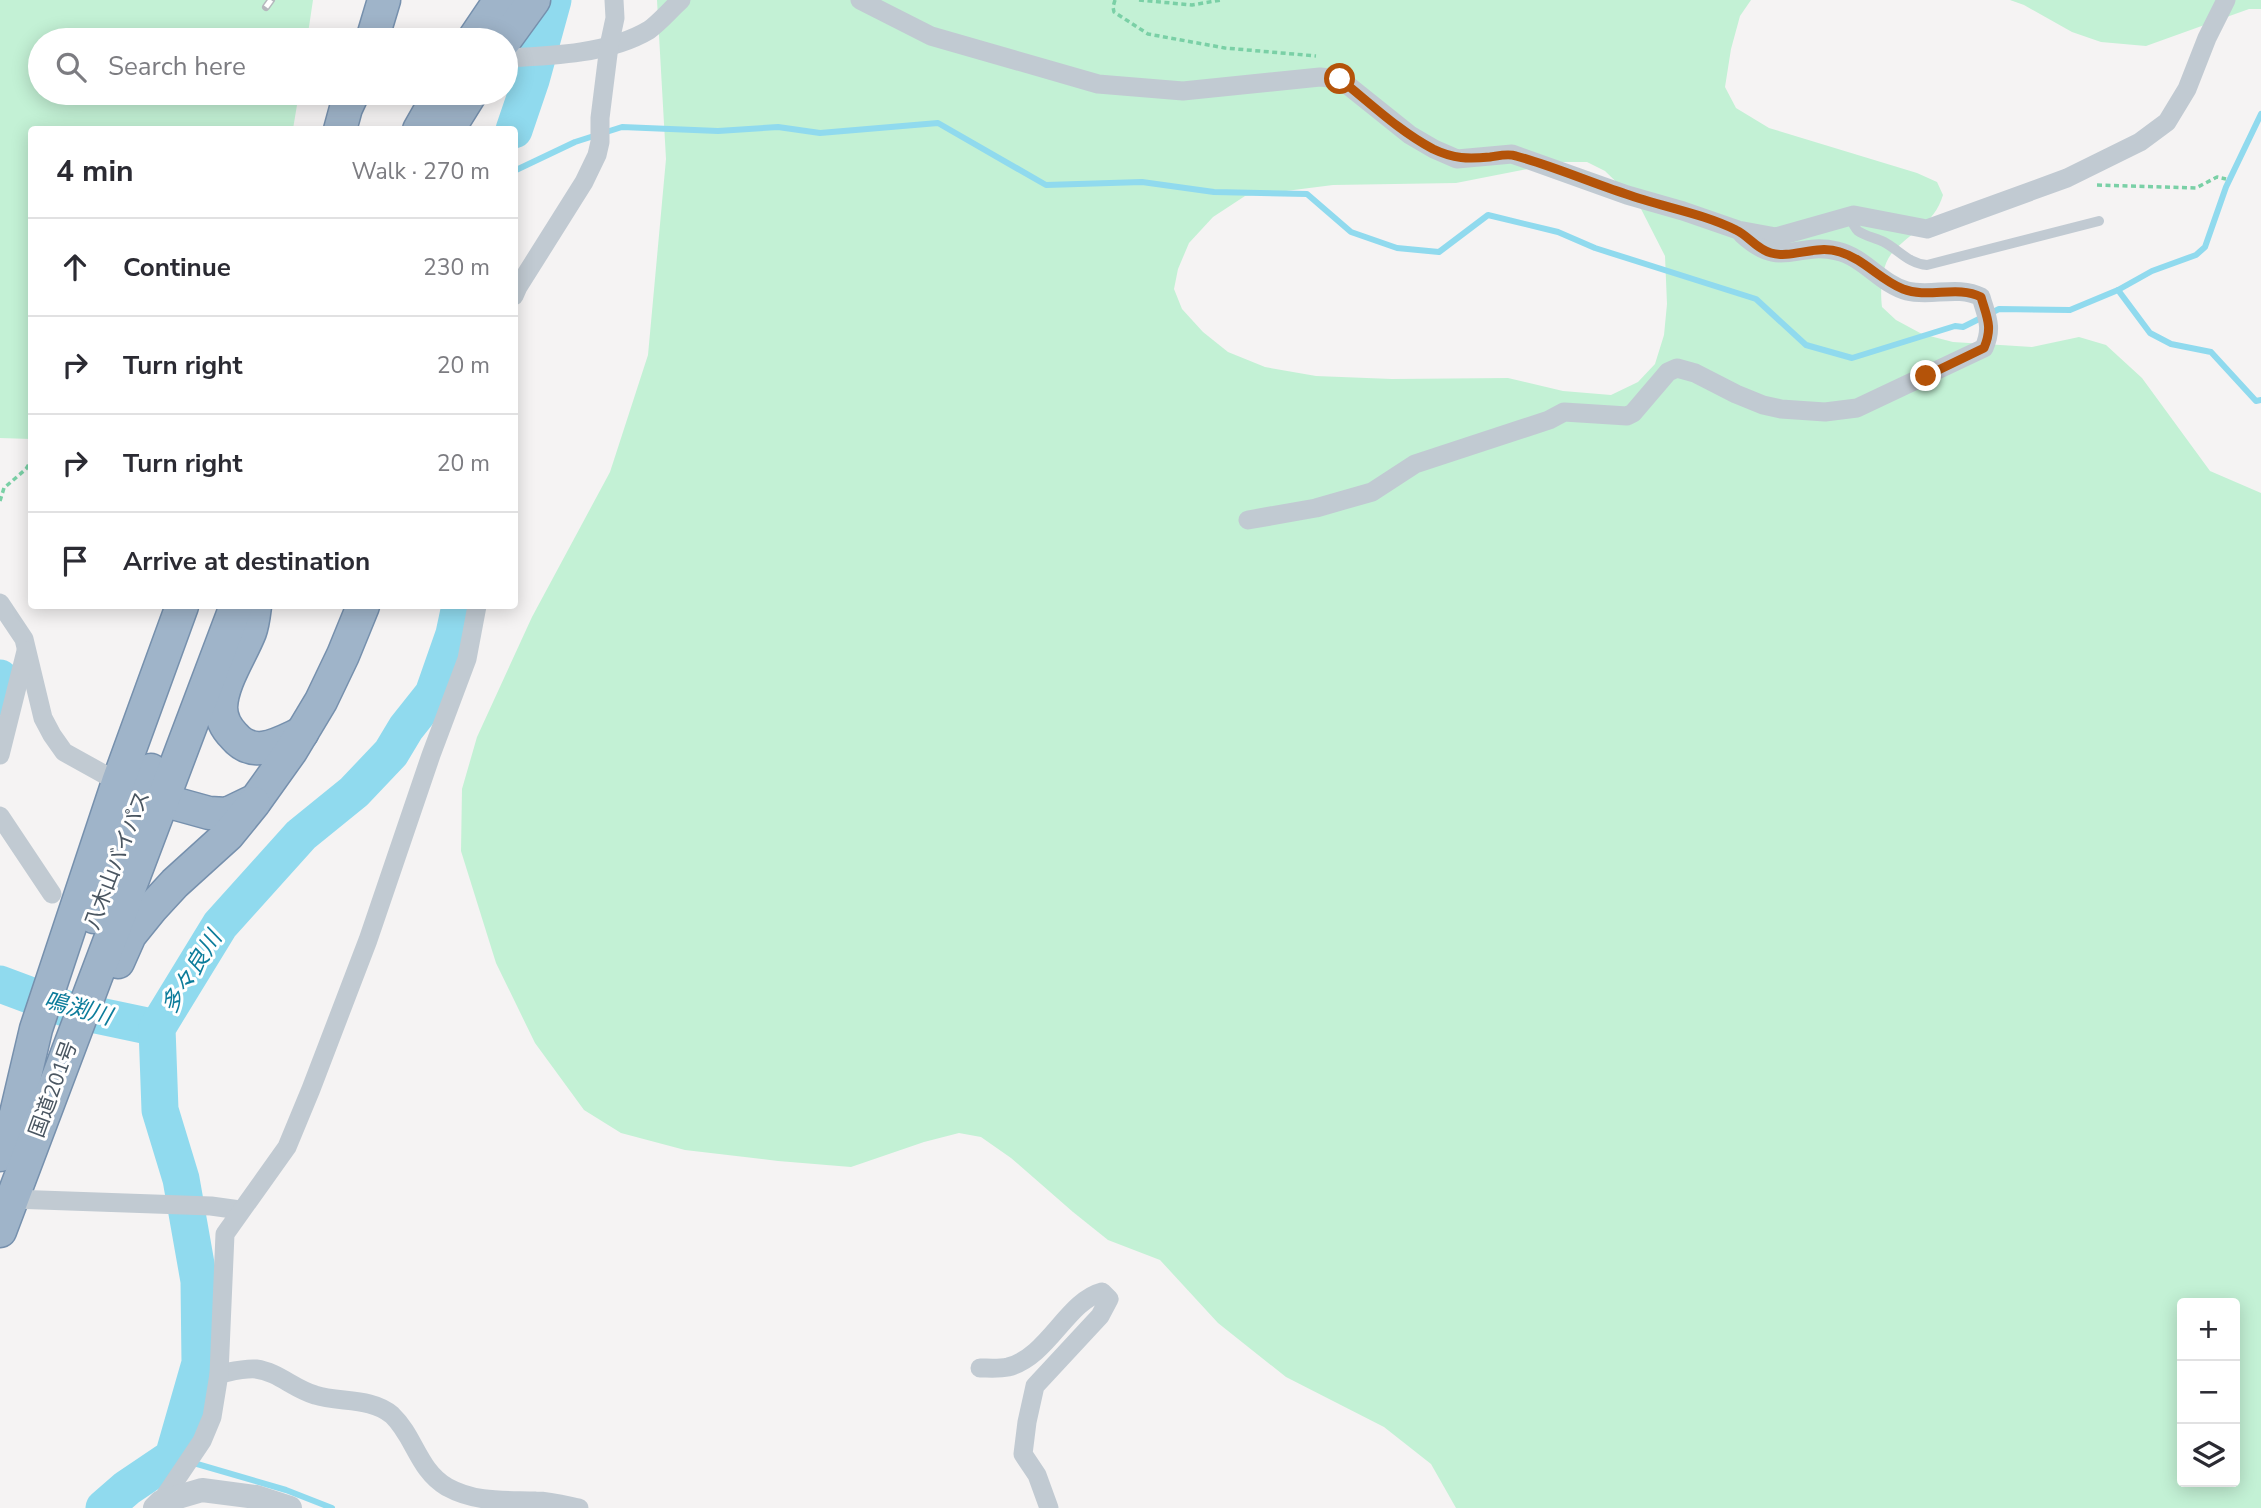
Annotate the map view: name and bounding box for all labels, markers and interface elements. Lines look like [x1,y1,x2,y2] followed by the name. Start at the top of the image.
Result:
[28,28,518,105] search box
[52,48,90,86] icon: search
[108,49,246,84] text: Search here
[1324,63,1355,94] route start
[56,151,134,192] text: 4 min
[351,156,490,187] text: Walk · 270 m
[56,248,94,286] icon: ahead
[123,250,231,285] text: Continue
[423,252,490,283] text: 230 m
[56,346,94,384] icon: right
[123,348,242,383] text: Turn right
[437,350,490,381] text: 20 m
[1910,360,1941,391] route end
[56,444,94,482] icon: right
[123,446,242,481] text: Turn right
[437,448,490,479] text: 20 m
[56,542,94,580] icon: arrive
[123,544,370,579] text: Arrive at destination
[78,787,156,933] street label: 八木山バイパス
[154,922,231,1019] water label: 多々良川
[41,985,118,1033] water label: 鳴渕川
[23,1037,83,1141] street label: 国道201号
[2177,1298,2240,1487] map controls
[2177,1298,2240,1361] button: +
[2177,1361,2240,1424] button: −
[2177,1424,2240,1487] button: layers

